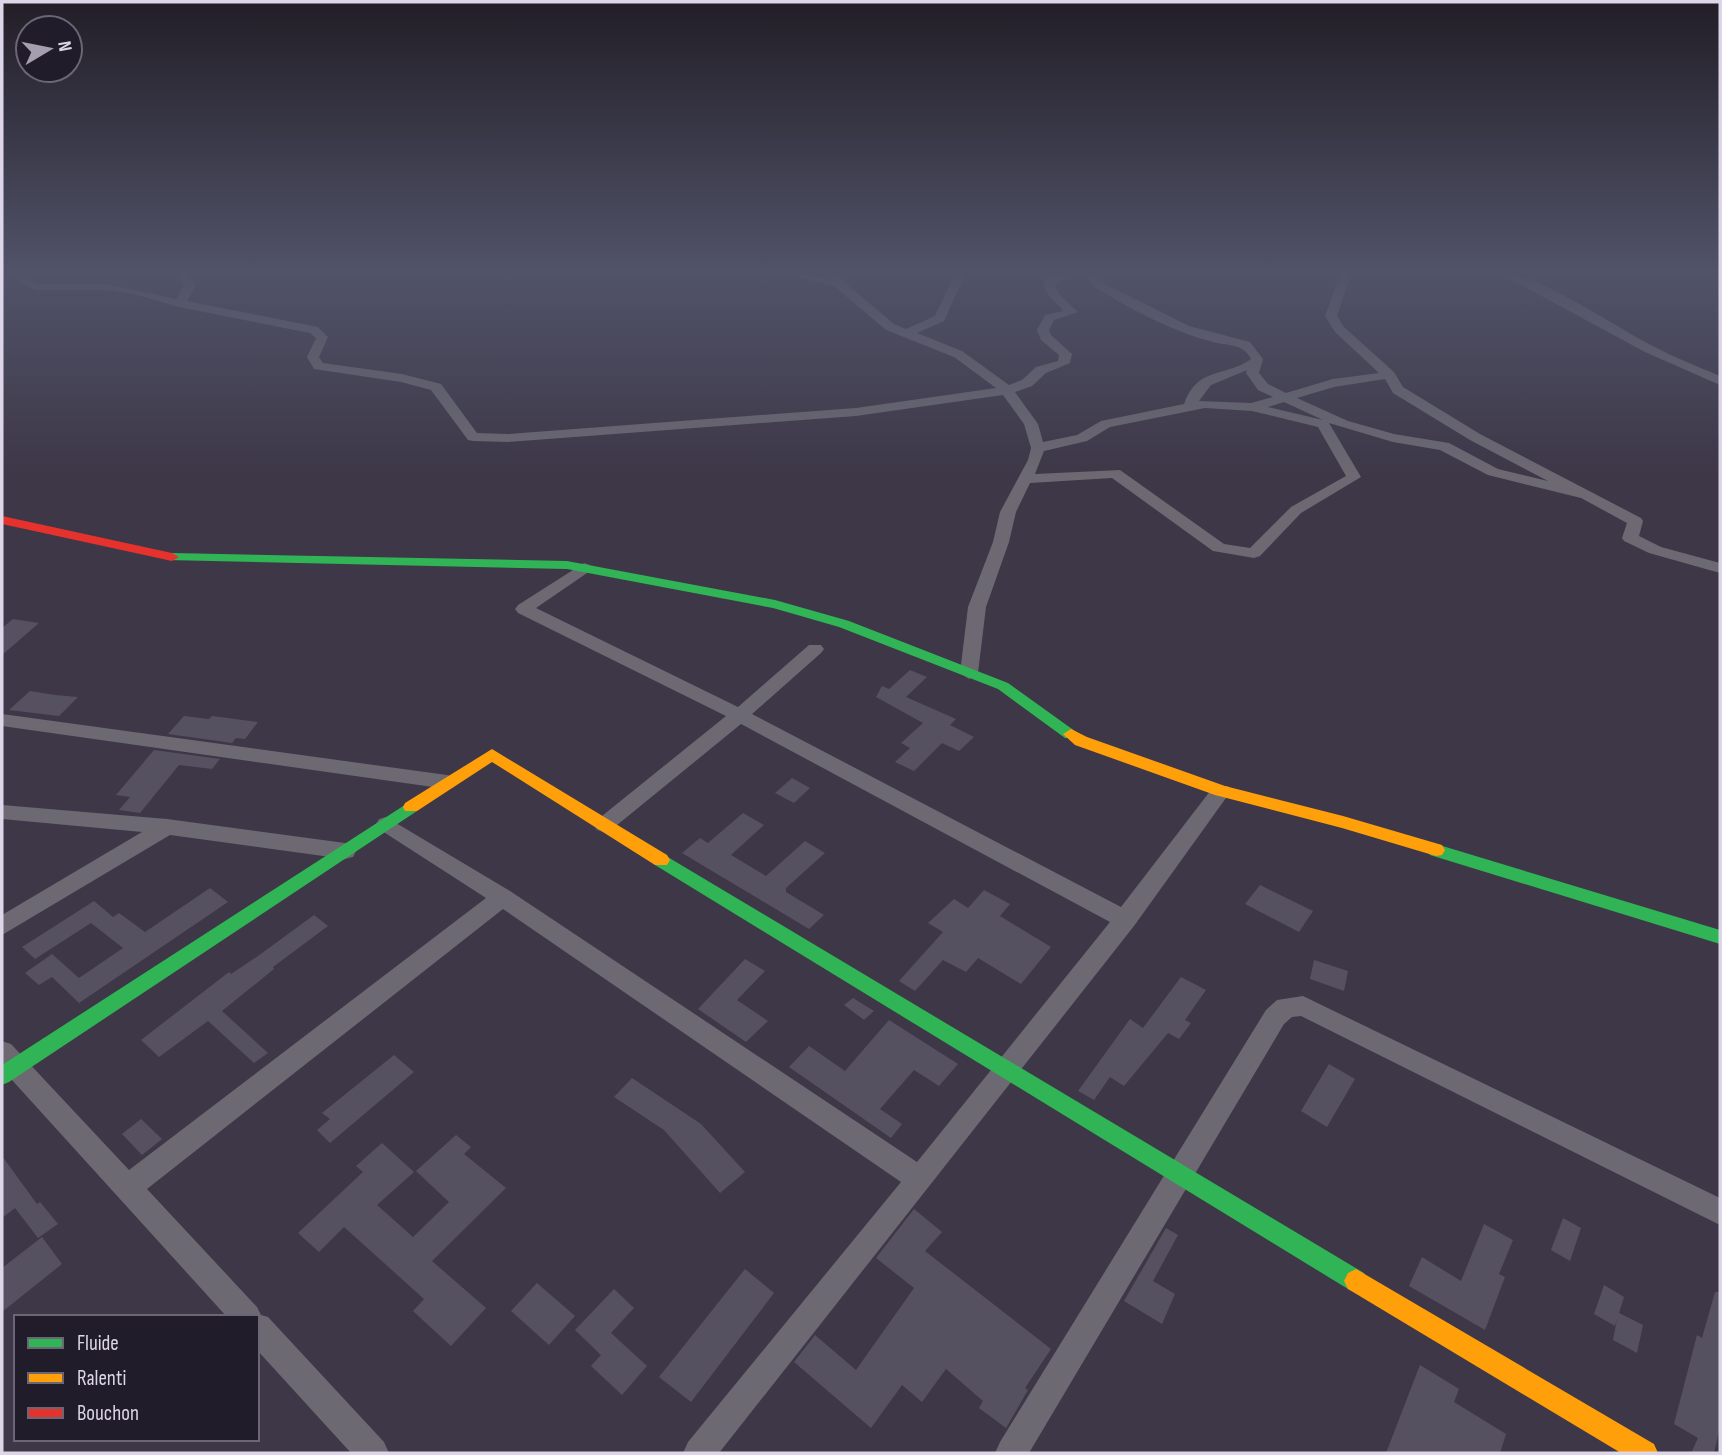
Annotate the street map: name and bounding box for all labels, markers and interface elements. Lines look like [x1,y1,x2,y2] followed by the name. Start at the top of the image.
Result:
[14,14,84,84] north arrow
[52,39,76,53] text: N
[14,1315,259,1441] legend
[77,1331,119,1356] text: Fluide
[77,1366,126,1391] text: Ralenti
[77,1401,139,1426] text: Bouchon

